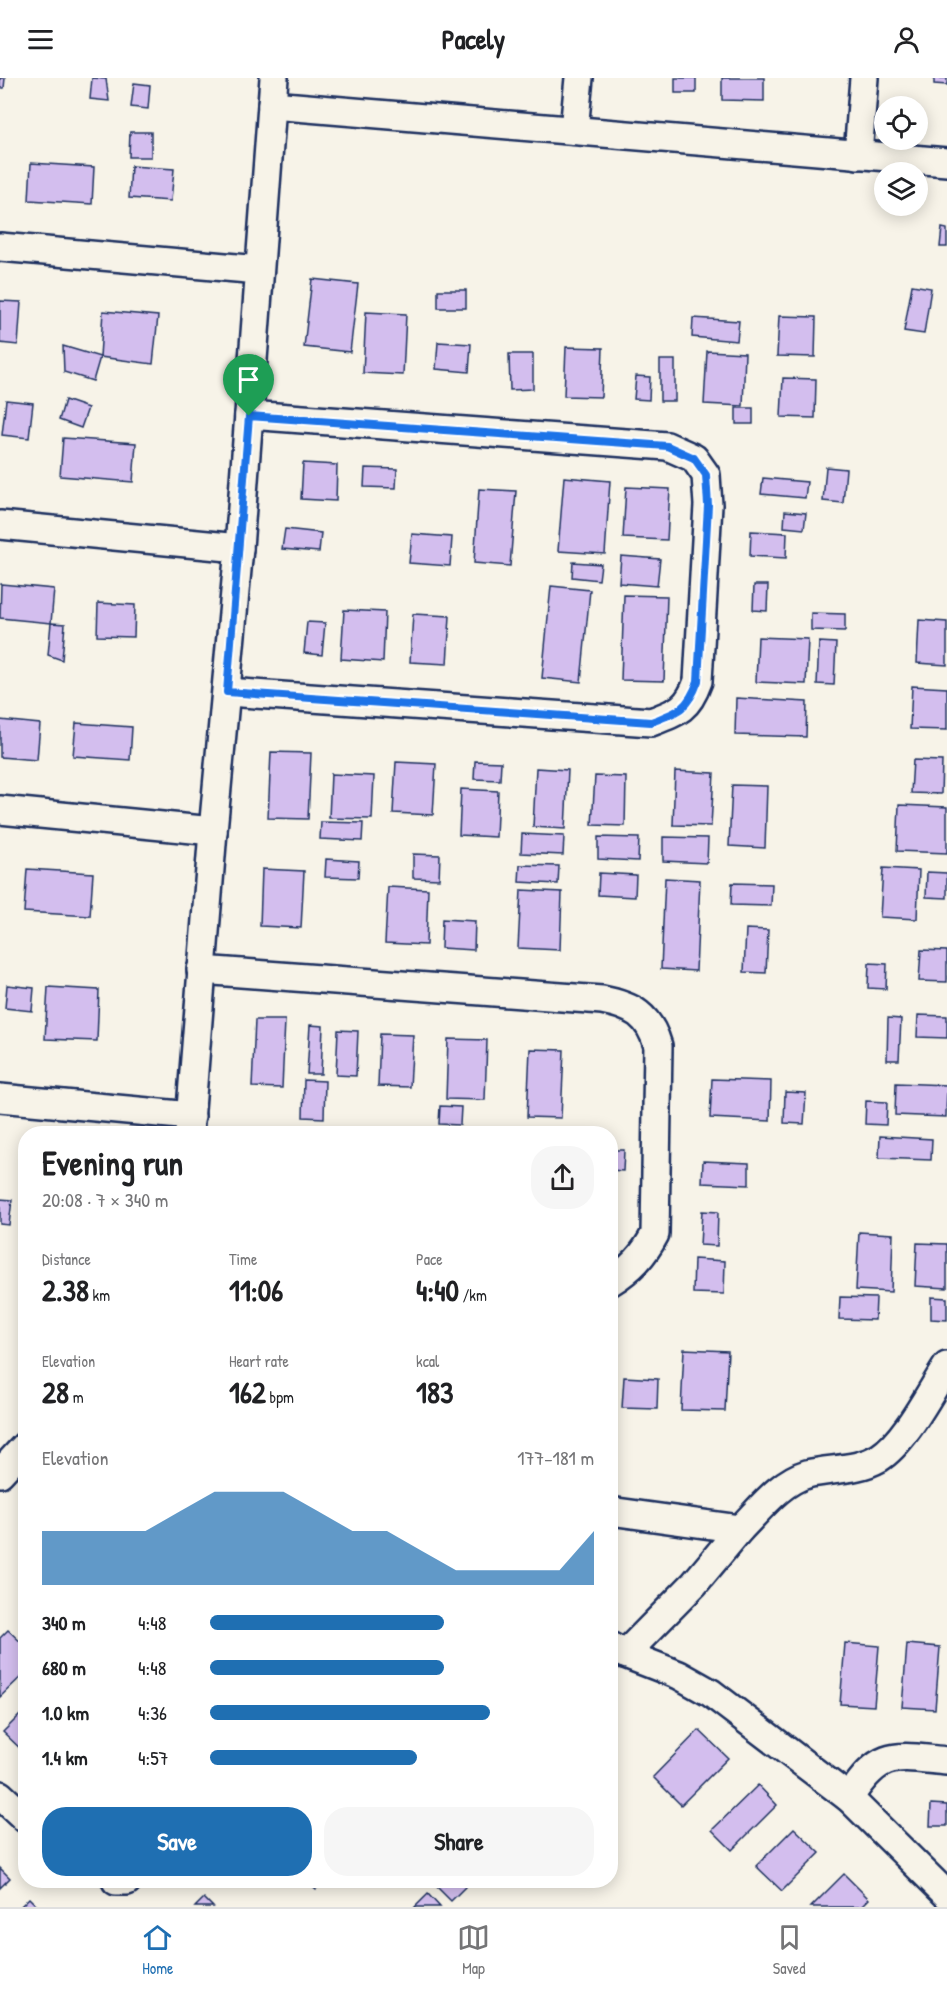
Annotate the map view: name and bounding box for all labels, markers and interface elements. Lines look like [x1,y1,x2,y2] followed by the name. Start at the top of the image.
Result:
[442,21,505,57] text: Pacely
[24,23,57,56] icon: menu
[890,23,923,56] icon: person
[874,96,928,216] map controls
[874,96,928,150] button: locate
[874,162,928,216] button: layers
[223,354,274,416] pin
[232,363,265,396] icon: arrive
[42,1141,183,1185] text: Evening run
[531,1146,594,1209] button: share
[42,1186,168,1213] text: 20:08 · 7 × 340 m
[42,1248,91,1270] text: Distance
[229,1248,257,1270] text: Time
[416,1248,443,1270] text: Pace
[42,1270,89,1310] text: 2.38
[229,1270,283,1310] text: 11:06
[416,1270,459,1310] text: 4:40
[89,1284,110,1306] text: km
[459,1284,487,1306] text: /km
[42,1350,95,1372] text: Elevation
[229,1350,289,1372] text: Heart rate
[416,1350,439,1372] text: kcal
[42,1372,69,1412] text: 28
[229,1372,266,1412] text: 162
[416,1372,453,1412] text: 183
[69,1386,84,1408] text: m
[266,1386,294,1408] text: bpm
[42,1444,108,1471] text: Elevation
[517,1444,594,1471] text: 177–181 m
[42,1609,86,1636] text: 340 m
[138,1609,166,1636] text: 4:48
[42,1654,86,1681] text: 680 m
[138,1654,166,1681] text: 4:48
[42,1699,89,1726] text: 1.0 km
[138,1699,167,1726] text: 4:36
[42,1744,88,1771] text: 1.4 km
[138,1744,169,1771] text: 4:57
[42,1807,312,1876] button: Save
[324,1807,594,1876] button: Share
[141,1921,174,1979] tab: Home
[457,1921,490,1979] tab: Map
[773,1921,806,1979] tab: Saved

